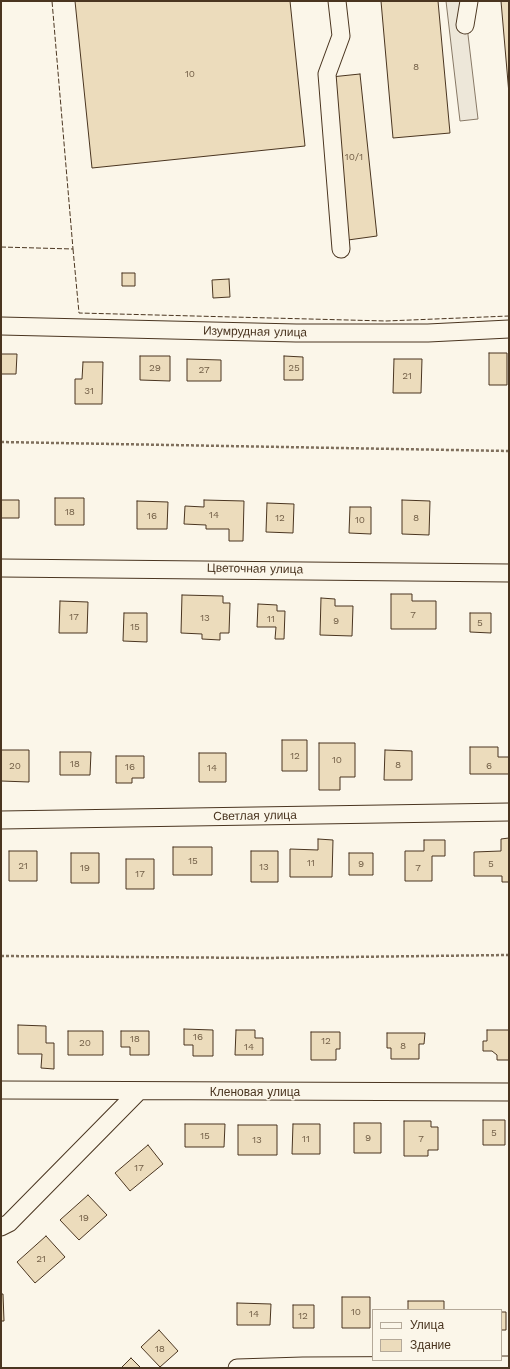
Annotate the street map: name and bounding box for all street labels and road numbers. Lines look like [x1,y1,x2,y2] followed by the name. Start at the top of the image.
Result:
[203,324,307,340] street label: Изумрудная улица
[207,561,303,577] street label: Цветочная улица
[213,808,297,824] street label: Светлая улица
[210,1085,300,1099] street label: Кленовая улица

